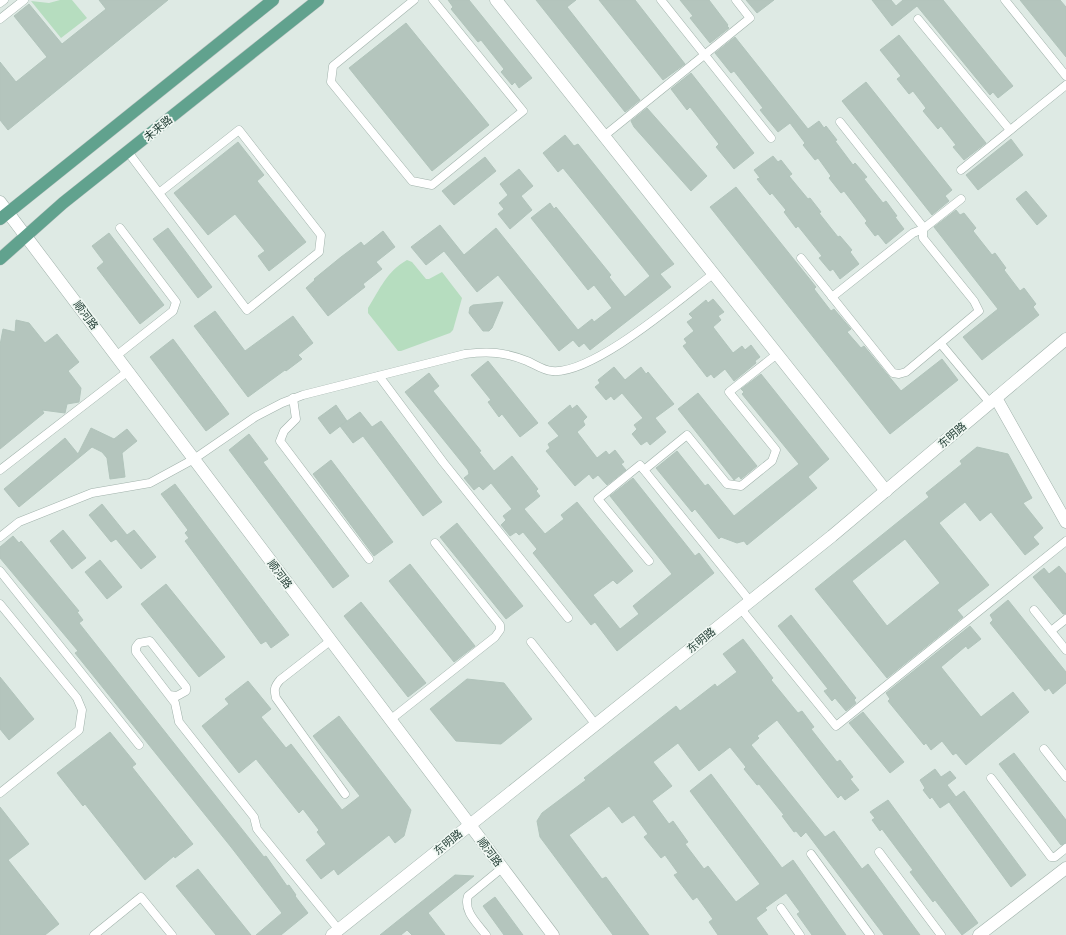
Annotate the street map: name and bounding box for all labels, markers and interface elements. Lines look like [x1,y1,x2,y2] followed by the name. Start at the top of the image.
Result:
[141,113,175,144] street label: 未来路
[70,298,101,332] street label: 顺河路
[936,420,969,451] street label: 东明路
[264,557,295,591] street label: 顺河路
[684,625,718,656] street label: 东明路
[431,827,465,858] street label: 东明路
[474,835,505,869] street label: 顺河路

